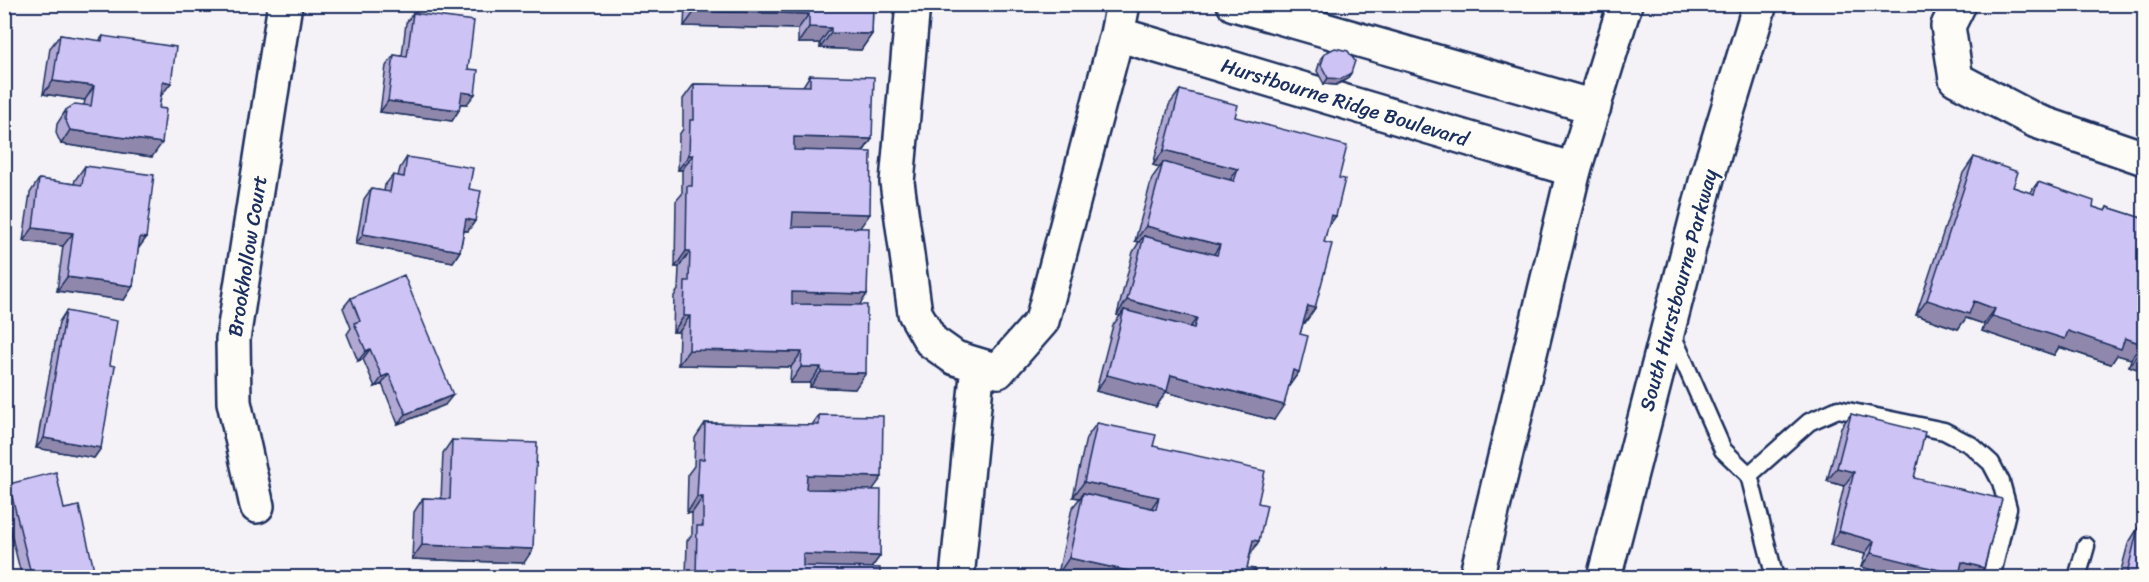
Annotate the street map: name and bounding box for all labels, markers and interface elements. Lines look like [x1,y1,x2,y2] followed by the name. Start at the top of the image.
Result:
[1217,48,1474,157] street label: Hurstbourne Ridge Boulevard
[1629,164,1728,415] street label: South Hurstbourne Parkway
[217,173,278,339] street label: Brookhollow Court

